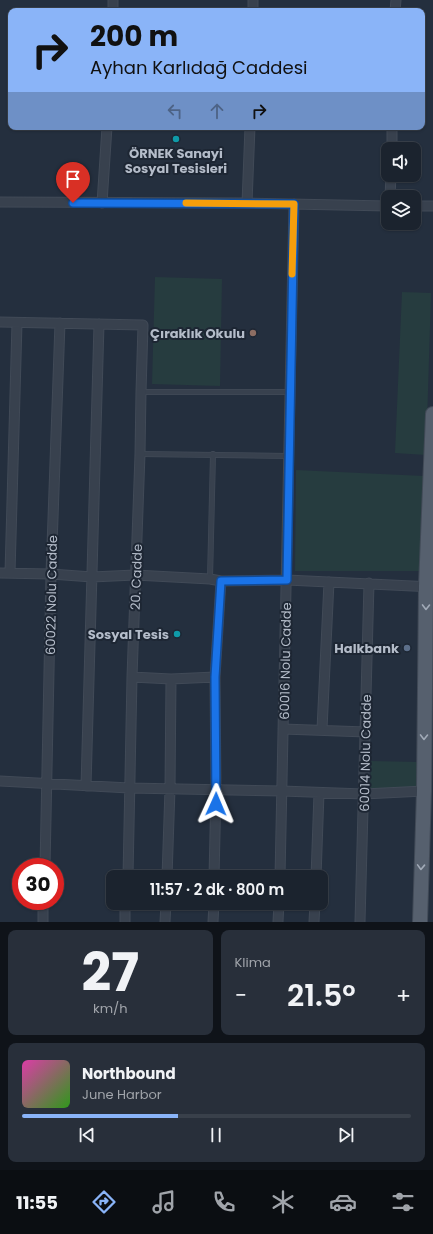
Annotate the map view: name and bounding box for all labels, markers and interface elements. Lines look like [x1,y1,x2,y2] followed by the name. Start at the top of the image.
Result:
[90,17,178,56] text: 200 m
[24,24,76,76] icon: right
[90,55,308,80] text: Ayhan Karlıdağ Caddesi
[164,100,186,122] icon: left
[206,100,228,122] icon: ahead
[248,100,270,122] icon: right
[171,134,181,144] marker: ÖRNEK Sanayi Sosyal Tesisleri
[381,142,421,230] map controls
[381,142,421,182] button: sound
[125,144,227,178] place label: ÖRNEK Sanayi Sosyal Tesisleri
[56,162,90,203] pin
[62,168,84,190] icon: arrive
[381,190,421,230] button: layers
[150,324,245,343] place label: Çıraklık Okulu
[248,328,258,338] marker: Çıraklık Okulu
[41,535,62,655] street label: 60022 Nolu Cadde
[126,544,147,610] street label: 20. Cadde
[275,602,296,720] street label: 60016 Nolu Cadde
[422,604,430,610] one-way arrow
[88,625,169,644] place label: Sosyal Tesis
[172,629,182,639] marker: Sosyal Tesis
[334,639,399,658] place label: Halkbank
[402,643,412,653] marker: Halkbank
[355,694,376,812] street label: 60014 Nolu Cadde
[420,734,428,740] one-way arrow
[195,783,237,825] position arrow
[12,858,64,910] speed limit sign: 30
[417,864,426,870] one-way arrow
[150,879,284,900] text: 11:57 · 2 dk · 800 m
[81,936,139,1009] text: 27
[235,953,271,972] text: Klima
[287,974,356,1017] text: 21.5°
[235,980,247,1011] text: −
[396,980,411,1011] text: +
[93,999,128,1018] text: km/h
[82,1063,176,1084] text: Northbound
[82,1085,162,1104] text: June Harbor
[76,1124,98,1146] icon: previous
[205,1124,227,1146] icon: pause
[335,1124,357,1146] icon: next
[90,1188,118,1216] icon: directions
[150,1188,178,1216] icon: music
[210,1188,238,1216] icon: phone
[269,1188,297,1216] icon: climate
[329,1188,357,1216] icon: car
[389,1188,417,1216] icon: filters
[16,1190,58,1215] text: 11:55

